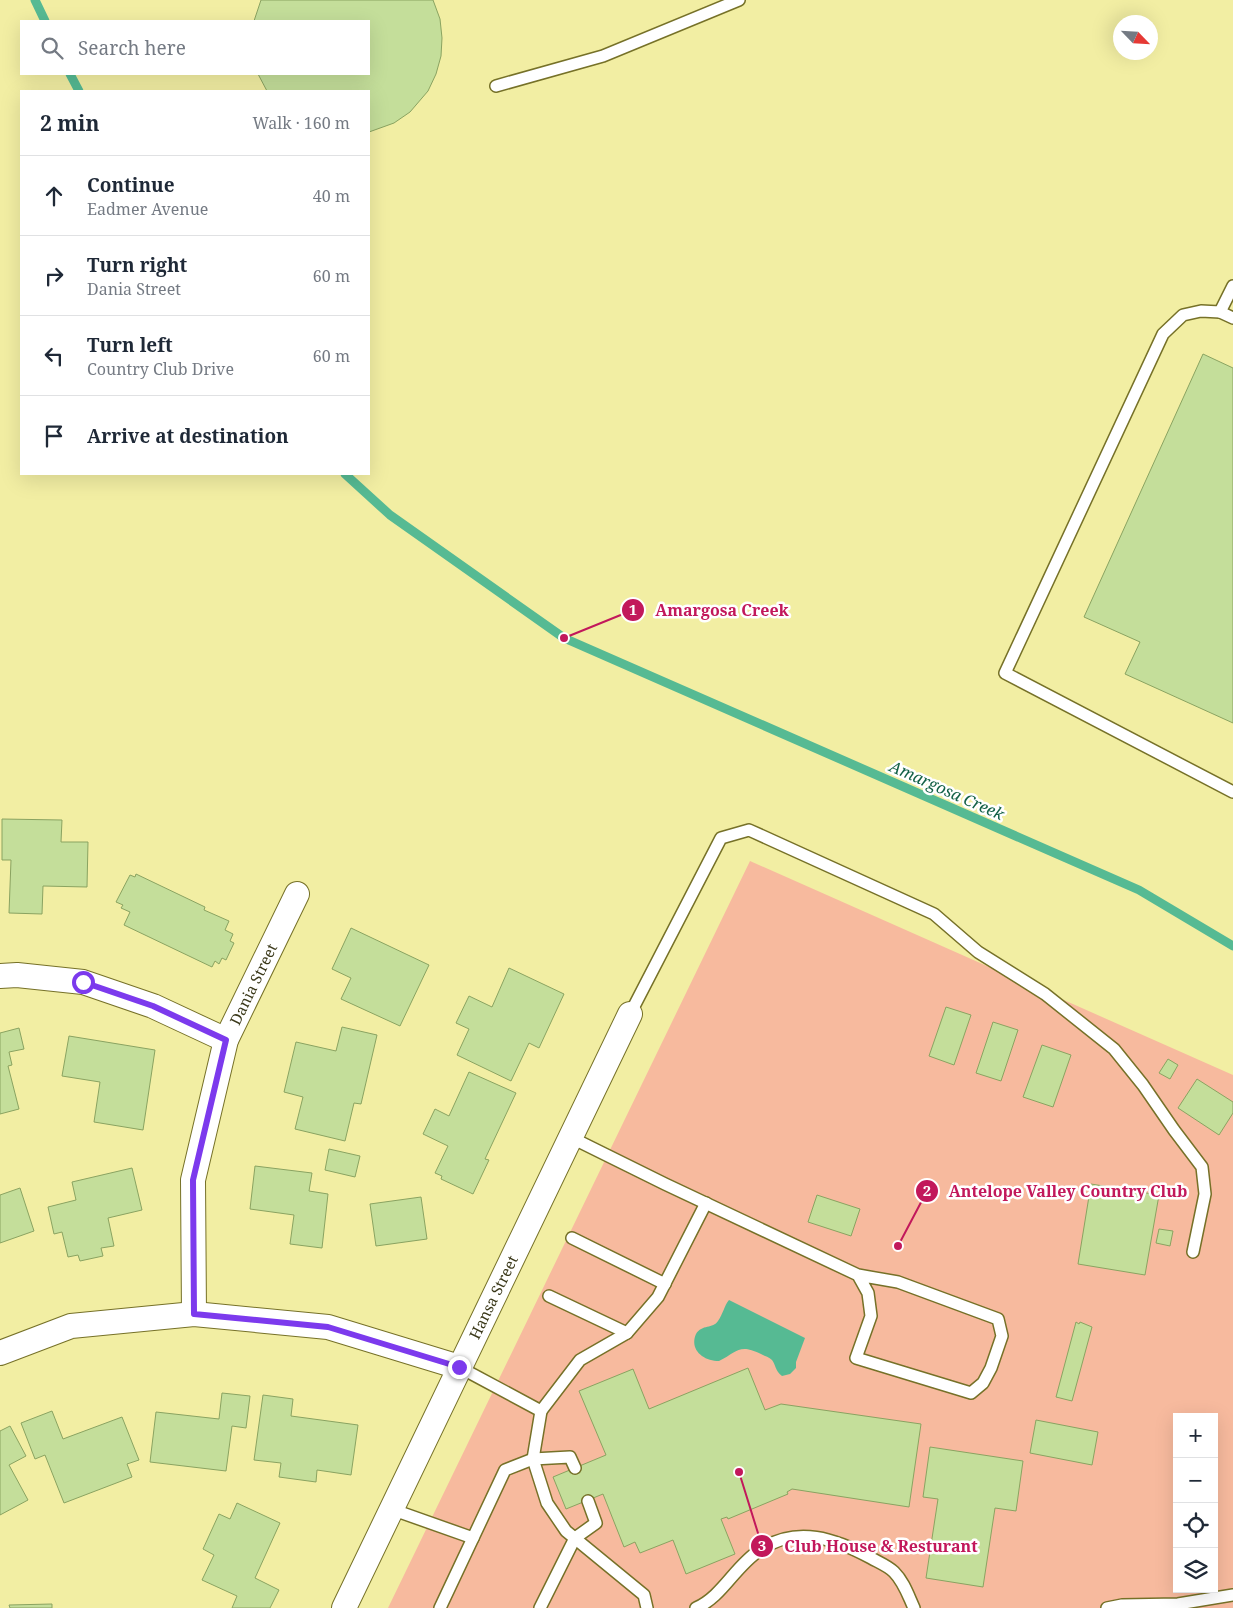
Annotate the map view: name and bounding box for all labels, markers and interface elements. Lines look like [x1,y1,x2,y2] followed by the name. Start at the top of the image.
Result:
[1113,15,1158,60] north arrow
[20,20,370,75] search box
[38,34,66,62] icon: search
[78,35,186,61] text: Search here
[40,109,99,137] text: 2 min
[253,112,350,134] text: Walk · 160 m
[87,172,175,198] text: Continue
[40,182,68,210] icon: ahead
[313,185,350,207] text: 40 m
[87,198,208,220] text: Eadmer Avenue
[87,252,187,278] text: Turn right
[40,262,68,290] icon: right
[313,265,350,287] text: 60 m
[87,278,181,300] text: Dania Street
[87,332,173,358] text: Turn left
[40,342,68,370] icon: left
[313,345,350,367] text: 60 m
[87,358,234,380] text: Country Club Drive
[40,422,68,450] icon: arrive
[87,423,289,449] text: Arrive at destination
[620,595,799,626] callout: Amargosa Creek
[629,599,637,619] text: 1
[655,599,790,621] text: Amargosa Creek
[885,755,1008,825] water label: Amargosa Creek
[225,940,281,1028] street label: Dania Street
[72,971,95,994] route start
[914,1175,1198,1206] callout: Antelope Valley Country Club
[923,1180,931,1200] text: 2
[949,1180,1187,1202] text: Antelope Valley Country Club
[464,1252,522,1342] street label: Hansa Street
[448,1356,471,1379] route end
[1173,1413,1218,1593] map controls
[1173,1413,1218,1458] button: +
[1173,1458,1218,1503] button: −
[1173,1503,1218,1548] button: locate
[750,1531,988,1562] callout: Club House & Resturant
[758,1535,766,1555] text: 3
[784,1535,978,1557] text: Club House & Resturant
[1173,1548,1218,1593] button: layers

